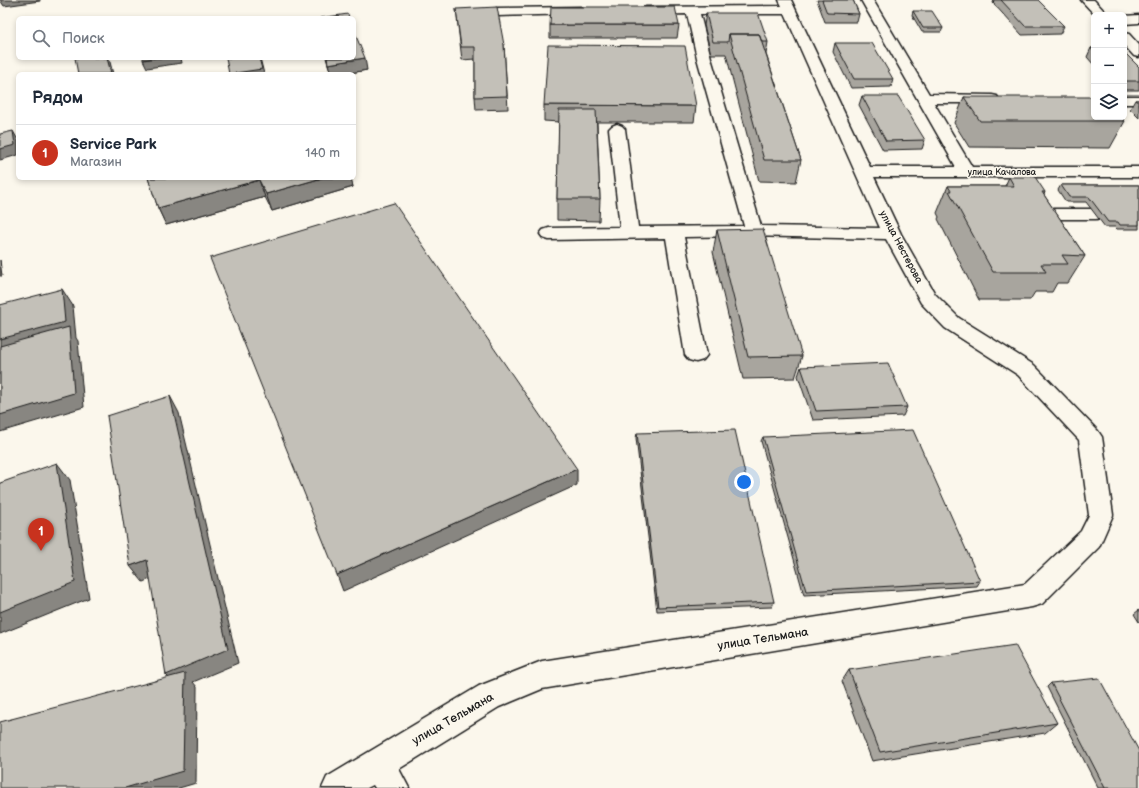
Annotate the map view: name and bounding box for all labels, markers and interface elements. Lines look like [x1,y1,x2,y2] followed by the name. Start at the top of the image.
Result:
[1091,12,1127,120] map controls
[1091,12,1127,48] button: +
[16,16,356,60] search box
[30,27,52,49] icon: search
[62,29,105,48] text: Поиск
[1091,48,1127,84] button: −
[1091,84,1127,120] button: layers
[32,88,83,108] text: Рядом
[70,135,157,154] text: Service Park
[42,145,48,161] text: 1
[305,145,340,161] text: 140 m
[70,154,122,170] text: Магазин
[968,167,1037,178] street label: улица Качалова
[877,209,925,285] street label: улица Нестерова
[734,472,754,492] your location
[28,518,54,551] pin: 1
[717,624,809,654] street label: улица Тельмана
[410,690,496,748] street label: улица Тельмана

